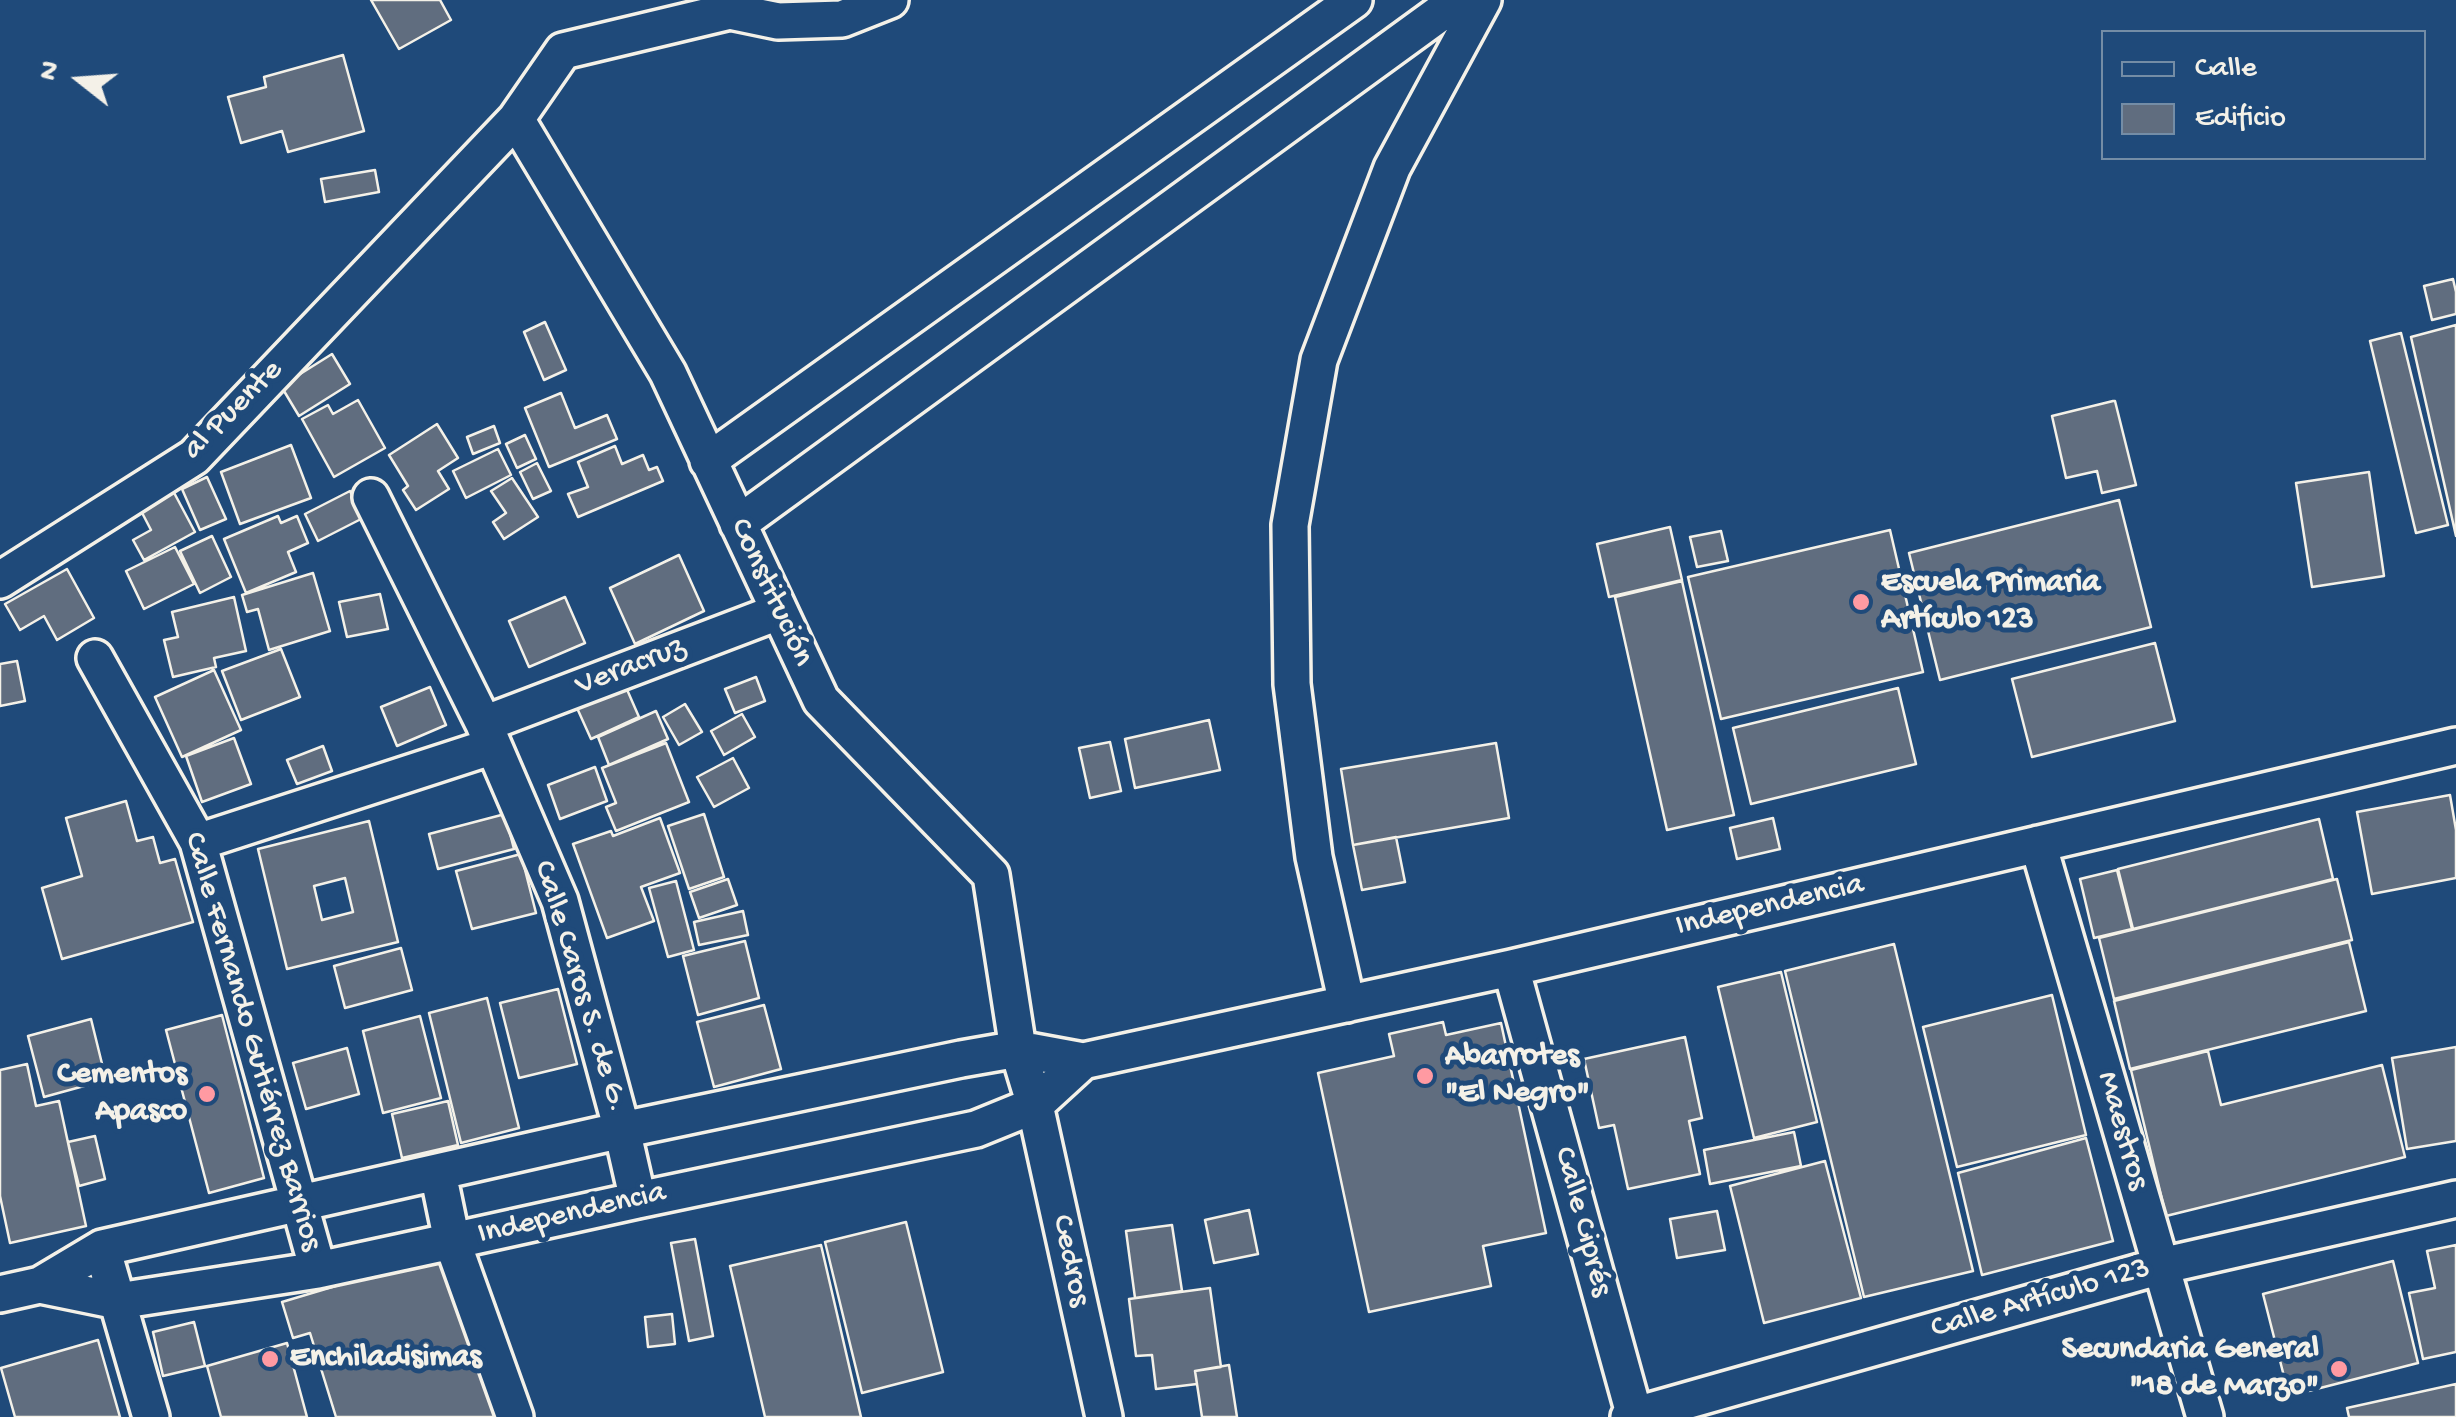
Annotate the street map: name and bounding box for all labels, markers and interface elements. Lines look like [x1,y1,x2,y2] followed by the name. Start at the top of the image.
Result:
[30,30,130,130] north arrow
[2101,30,2426,160] legend
[2195,52,2257,87] text: Calle
[32,58,69,85] text: N
[2195,102,2286,137] text: Edificio
[176,353,292,469] street label: al Puente
[719,513,821,673] street label: Constitución
[1881,565,2100,640] place label: Escuela Primaria Artículo 123
[1850,591,1872,613] marker: Escuela Primaria Artículo 123
[571,630,691,706] street label: Veracruz
[173,828,329,1256] street label: Calle Fernando Gutiérrez Barrios
[522,856,636,1118] street label: Calle Caros S. de G.
[1672,867,1868,947] street label: Independencia
[1445,1039,1590,1114] place label: Abarrotes "El Negro"
[57,1057,187,1132] place label: Cementos Apasco
[1414,1065,1436,1087] marker: Abarrotes "El Negro"
[2086,1068,2156,1194] street label: Maestros
[196,1083,218,1105] marker: Cementos Apasco
[1543,1143,1619,1301] street label: Calle Ciprés
[474,1175,670,1255] street label: Independencia
[1041,1212,1097,1310] street label: Cedros
[1927,1250,2155,1350] street label: Calle Artículo 123
[2062,1332,2319,1407] place label: Secundaria General "18 de Marzo"
[290,1340,482,1378] place label: Enchiladisimas
[259,1348,281,1370] marker: Enchiladisimas
[2328,1358,2350,1380] marker: Secundaria General "18 de Marzo"

